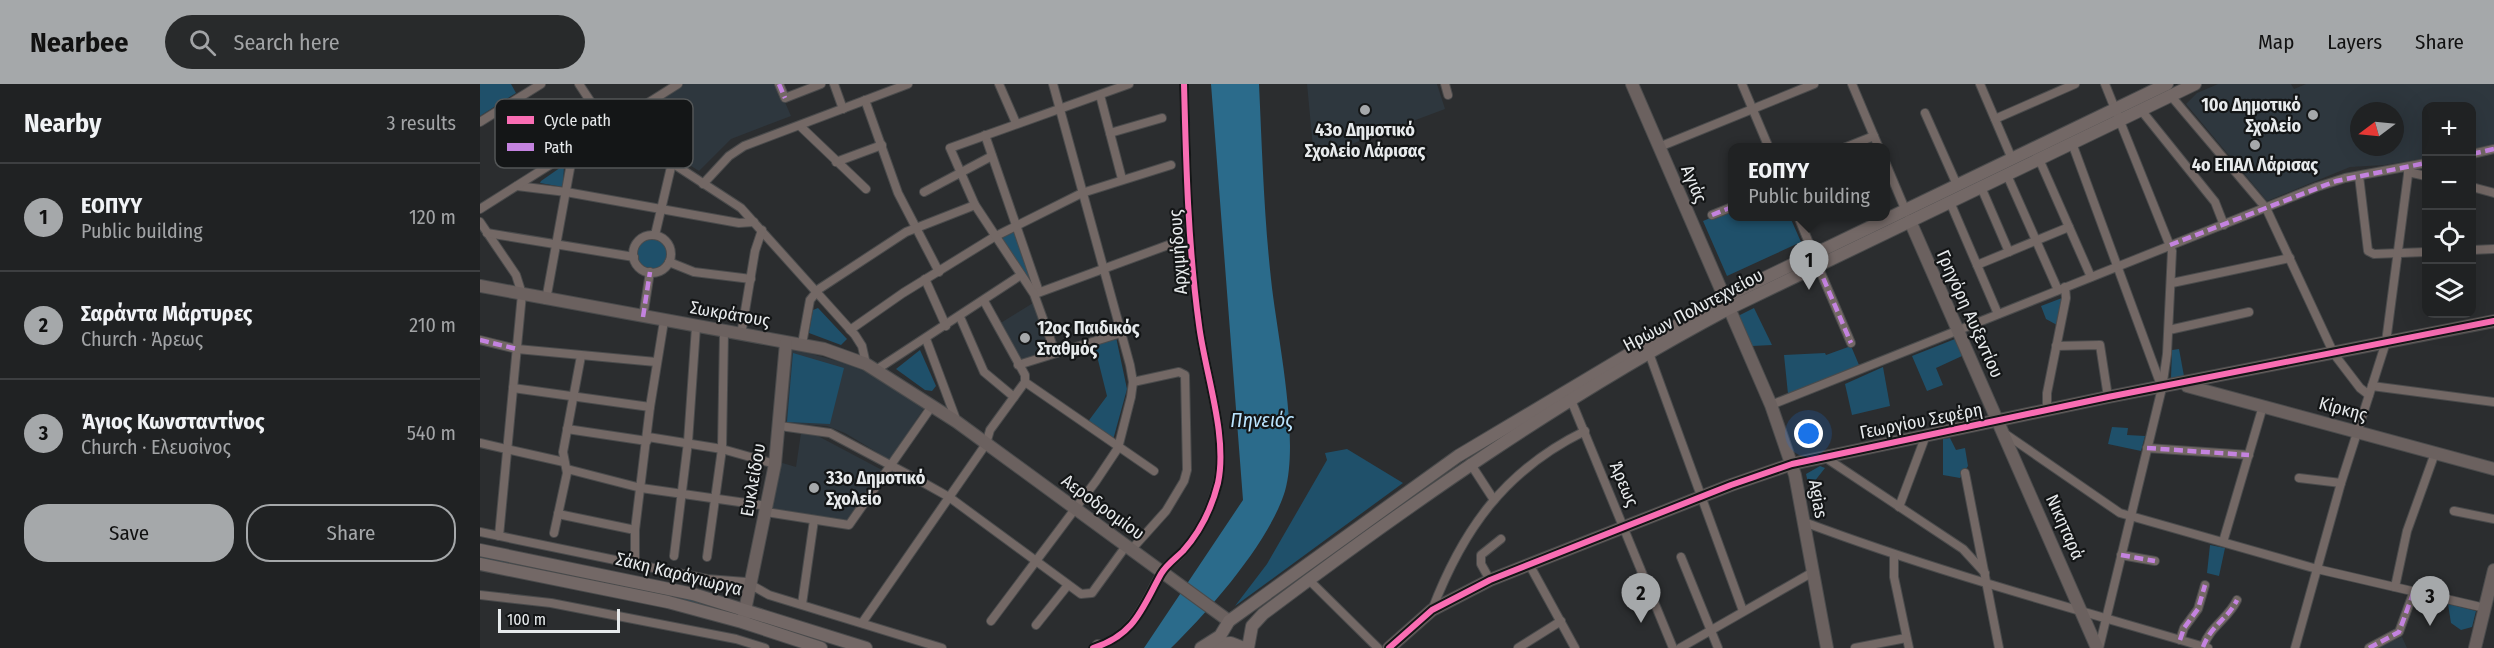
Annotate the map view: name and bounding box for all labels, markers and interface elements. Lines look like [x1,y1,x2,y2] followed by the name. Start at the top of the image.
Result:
[165,15,585,69] search box
[30,26,129,59] text: Nearbee
[186,26,219,59] icon: search
[234,29,340,56] text: Search here
[2258,29,2294,55] text: Map
[2327,29,2382,55] text: Layers
[2415,29,2464,55] text: Share
[2201,94,2301,137] place label: 10ο Δημοτικό Σχολείο
[495,99,693,168] legend
[2350,102,2404,156] north arrow
[2422,102,2476,318] map controls
[2422,102,2476,156] button: +
[1358,103,1372,117] marker: 43ο Δημοτικό Σχολείο Λάρισας
[24,108,101,139] text: Nearby
[2306,108,2320,122] marker: 10ο Δημοτικό Σχολείο
[387,111,456,135] text: 3 results
[544,111,611,130] text: Cycle path
[1305,119,1425,162] place label: 43ο Δημοτικό Σχολείο Λάρισας
[544,138,573,157] text: Path
[2248,138,2262,152] marker: 4ο ΕΠΑΛ Λάρισας
[1728,143,1890,221] popup
[2192,154,2318,176] place label: 4ο ΕΠΑΛ Λάρισας
[2422,156,2476,210] button: −
[1748,157,1809,184] text: ΕΟΠΥΥ
[1676,162,1712,207] street label: Αγιάς
[1748,184,1870,208] text: Public building
[81,192,142,219] text: ΕΟΠΥΥ
[39,205,48,229] text: 1
[409,205,456,229] text: 120 m
[1164,208,1192,295] street label: Αρχιμήδους
[2422,210,2476,264] button: locate
[81,219,203,243] text: Public building
[1790,240,1828,290] pin: 1
[1932,247,2008,381] street label: Γρηγόρη Αυξεντίου
[1619,264,1767,356] street label: Ηρώων Πολυτεχνείου
[2422,264,2476,318] button: layers
[688,296,772,332] street label: Σωκράτους
[81,300,252,327] text: Σαράντα Μάρτυρες
[39,313,48,337] text: 2
[409,313,456,337] text: 210 m
[1037,317,1140,360] place label: 12ος Παιδικός Σταθμός
[81,327,203,351] text: Church · Άρεως
[1018,331,1032,345] marker: 12ος Παιδικός Σταθμός
[2316,392,2370,426] street label: Κίρκης
[1858,398,1984,444] street label: Γεωργίου Σεφέρη
[81,408,265,435] text: Άγιος Κωνσταντίνος
[1230,408,1294,432] water label: Πηνειός
[1794,419,1823,448] your location
[39,421,48,445] text: 3
[407,421,456,445] text: 540 m
[81,435,231,459] text: Church · Ελευσίνος
[736,442,770,518] street label: Ευκλείδου
[1605,458,1643,510] street label: Άρεως
[825,467,926,510] place label: 33ο Δημοτικό Σχολείο
[1057,470,1149,544] street label: Αεροδρομίου
[1804,478,1832,520] street label: Agias
[807,481,821,495] marker: 33ο Δημοτικό Σχολείο
[2041,491,2089,563] street label: Νικηταρά
[24,504,234,562] button: Save
[246,504,456,562] button: Share
[613,548,745,600] street label: Σάκη Καράγιωργα
[1622,574,1660,623] pin: 2
[2410,576,2450,626] pin: 3
[498,606,620,634] scale bar
[507,610,546,629] text: 100 m

